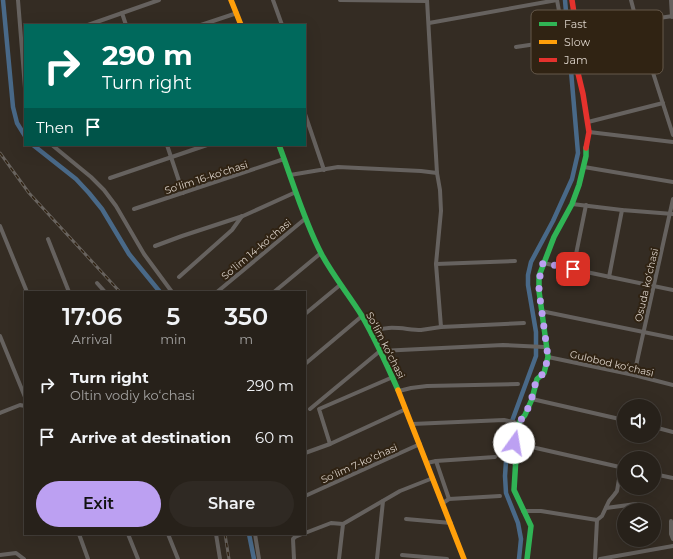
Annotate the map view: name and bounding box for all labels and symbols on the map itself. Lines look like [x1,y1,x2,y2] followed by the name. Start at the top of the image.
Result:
[531,10,663,74] legend
[564,17,588,31] text: Fast
[564,35,590,49] text: Slow
[563,53,588,67] text: Jam
[163,158,249,197] street label: Soʻlim 16-koʻchasi
[219,216,294,282] street label: Soʻlim 14-koʻchasi
[632,247,661,323] street label: Osuda koʻchasi
[556,252,590,286] pin
[363,310,408,381] street label: Soʻlim koʻchasi
[569,347,655,379] street label: Gulobod koʻchasi
[493,422,535,464] position arrow
[319,441,400,486] street label: Soʻlim 7-koʻchasi

